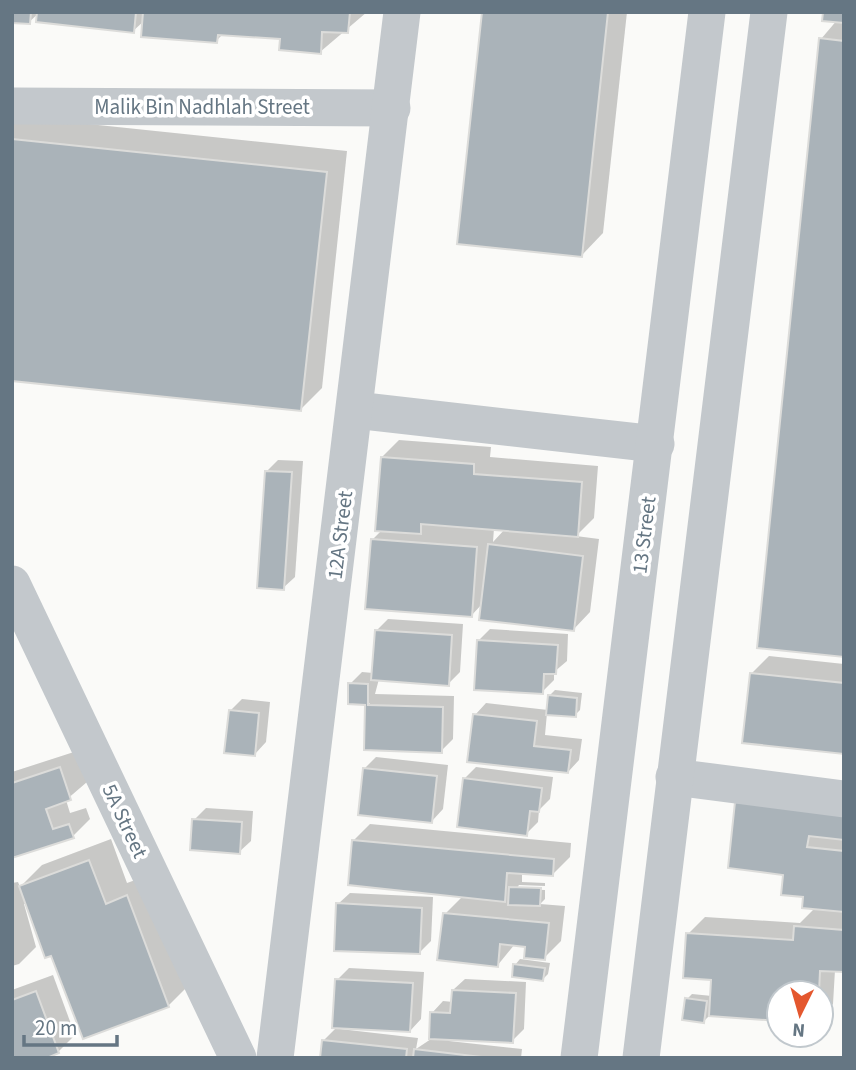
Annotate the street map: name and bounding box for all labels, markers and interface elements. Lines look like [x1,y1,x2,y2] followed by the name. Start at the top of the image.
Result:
[94,92,310,122] street label: Malik Bin Nadhlah Street
[320,489,360,581] street label: 12A Street
[624,495,664,575] street label: 13 Street
[95,779,155,863] street label: 5A Street
[765,979,835,1049] north arrow
[24,1004,117,1048] scale bar
[35,1013,77,1043] text: 20 m
[791,1015,806,1043] text: N

